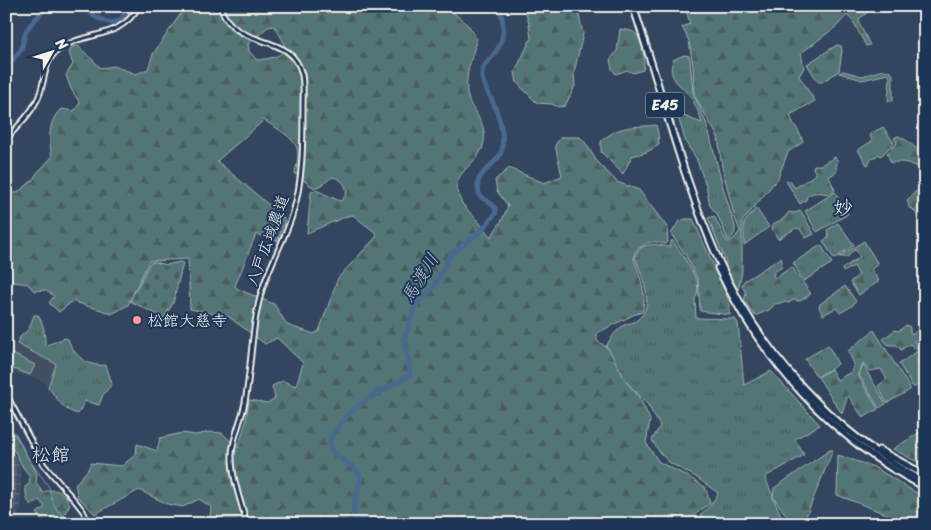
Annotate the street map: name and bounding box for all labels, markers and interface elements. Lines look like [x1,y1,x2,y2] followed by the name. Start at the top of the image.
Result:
[28,28,78,78] north arrow
[48,32,75,56] text: N
[646,92,684,118] road number: E45
[237,190,298,290] street label: 八戸広域農道
[833,191,853,224] district label: 妙
[392,247,448,309] water label: 馬渡川
[147,306,227,335] place label: 松館大慈寺
[131,314,143,326] marker: 松館大慈寺
[32,438,70,471] district label: 松館

